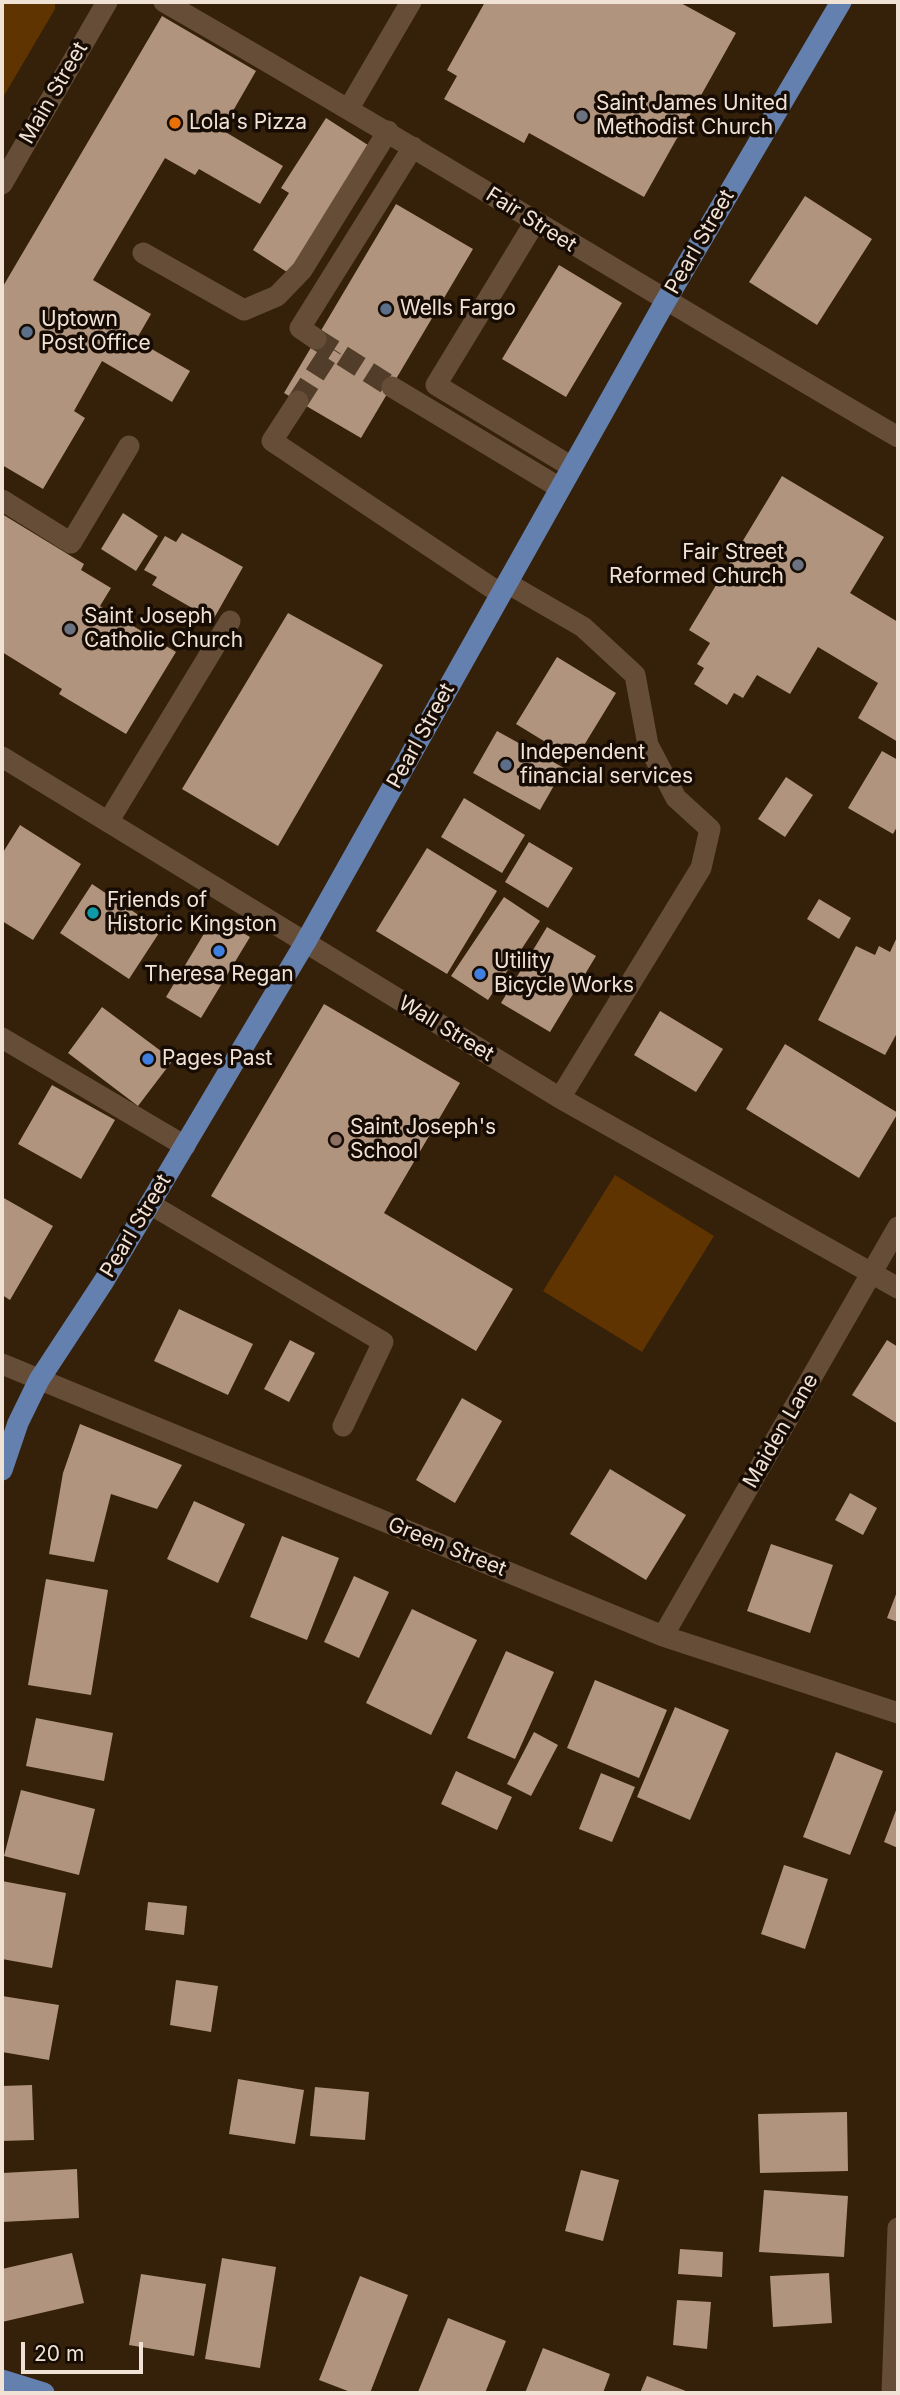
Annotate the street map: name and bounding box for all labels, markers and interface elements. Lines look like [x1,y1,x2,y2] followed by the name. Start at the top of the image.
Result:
[15,38,93,148] street label: Main Street
[596,91,788,141] place label: Saint James United Methodist Church
[574,108,590,124] marker: Saint James United Methodist Church
[189,110,307,136] place label: Lola's Pizza
[167,115,183,131] marker: Lola's Pizza
[481,182,581,258] street label: Fair Street
[660,185,740,299] street label: Pearl Street
[400,296,516,322] place label: Wells Fargo
[378,301,394,317] marker: Wells Fargo
[41,307,151,357] place label: Uptown Post Office
[19,324,35,340] marker: Uptown Post Office
[609,540,784,590] place label: Fair Street Reformed Church
[790,557,806,573] marker: Fair Street Reformed Church
[84,604,243,654] place label: Saint Joseph Catholic Church
[62,621,78,637] marker: Saint Joseph Catholic Church
[382,679,460,793] street label: Pearl Street
[520,740,693,790] place label: Independent financial services
[498,757,514,773] marker: Independent financial services
[107,888,277,938] place label: Friends of Historic Kingston
[85,905,101,921] marker: Friends of Historic Kingston
[211,943,227,959] marker: Theresa Regan
[494,949,634,999] place label: Utility Bicycle Works
[144,962,294,988] place label: Theresa Regan
[472,966,488,982] marker: Utility Bicycle Works
[394,991,498,1067] street label: Wall Street
[162,1046,272,1072] place label: Pages Past
[140,1051,156,1067] marker: Pages Past
[350,1115,496,1165] place label: Saint Joseph's School
[328,1132,344,1148] marker: Saint Joseph's School
[95,1170,177,1282] street label: Pearl Street
[738,1369,824,1493] street label: Maiden Lane
[384,1512,510,1582] street label: Green Street
[24,2328,147,2372] scale bar
[34,2341,84,2366] text: 20 m

